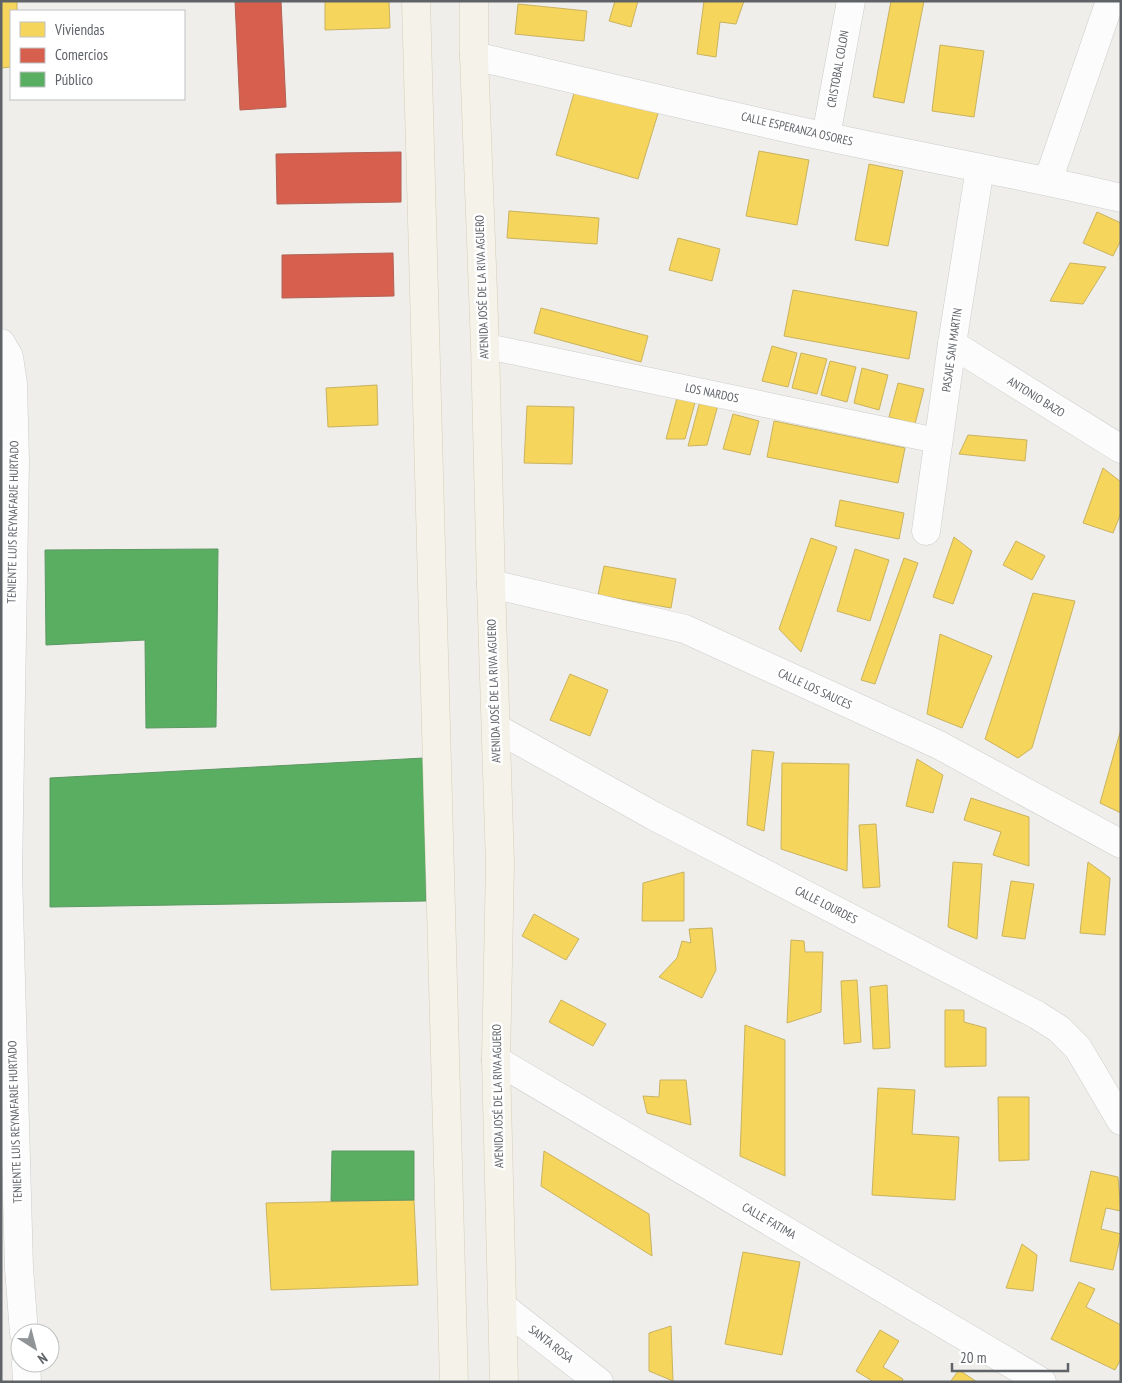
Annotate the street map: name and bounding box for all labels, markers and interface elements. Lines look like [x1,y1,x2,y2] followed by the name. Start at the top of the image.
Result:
[10,10,185,100] legend
[54,20,105,39] text: Viviendas
[823,29,852,109] street label: CRISTOBAL COLON
[55,45,108,64] text: Comercios
[55,70,93,89] text: Público
[740,108,854,149] street label: CALLE ESPERANZA OSORES
[471,214,492,359] street label: AVENIDA JOSÉ DE LA RIVA AGUERO
[938,307,965,393] street label: PASAJE SAN MARTIN
[1005,373,1068,420] street label: ANTONIO BAZO
[684,380,740,406] street label: LOS NARDOS
[4,440,21,603] street label: TENIENTE LUIS REYNAFARJE HURTADO
[483,618,504,763] street label: AVENIDA JOSÉ DE LA RIVA AGUERO
[776,665,855,712] street label: CALLE LOS SAUCES
[793,882,860,927] street label: CALLE LOURDES
[489,1023,506,1168] street label: AVENIDA JOSÉ DE LA RIVA AGUERO
[4,1040,25,1204] street label: TENIENTE LUIS REYNAFARJE HURTADO
[740,1199,799,1242] street label: CALLE FATIMA
[526,1321,577,1366] street label: SANTA ROSA
[10,1323,60,1373] north arrow
[952,1340,1068,1372] scale bar
[960,1348,986,1367] text: 20 m
[34,1349,51,1368] text: N

